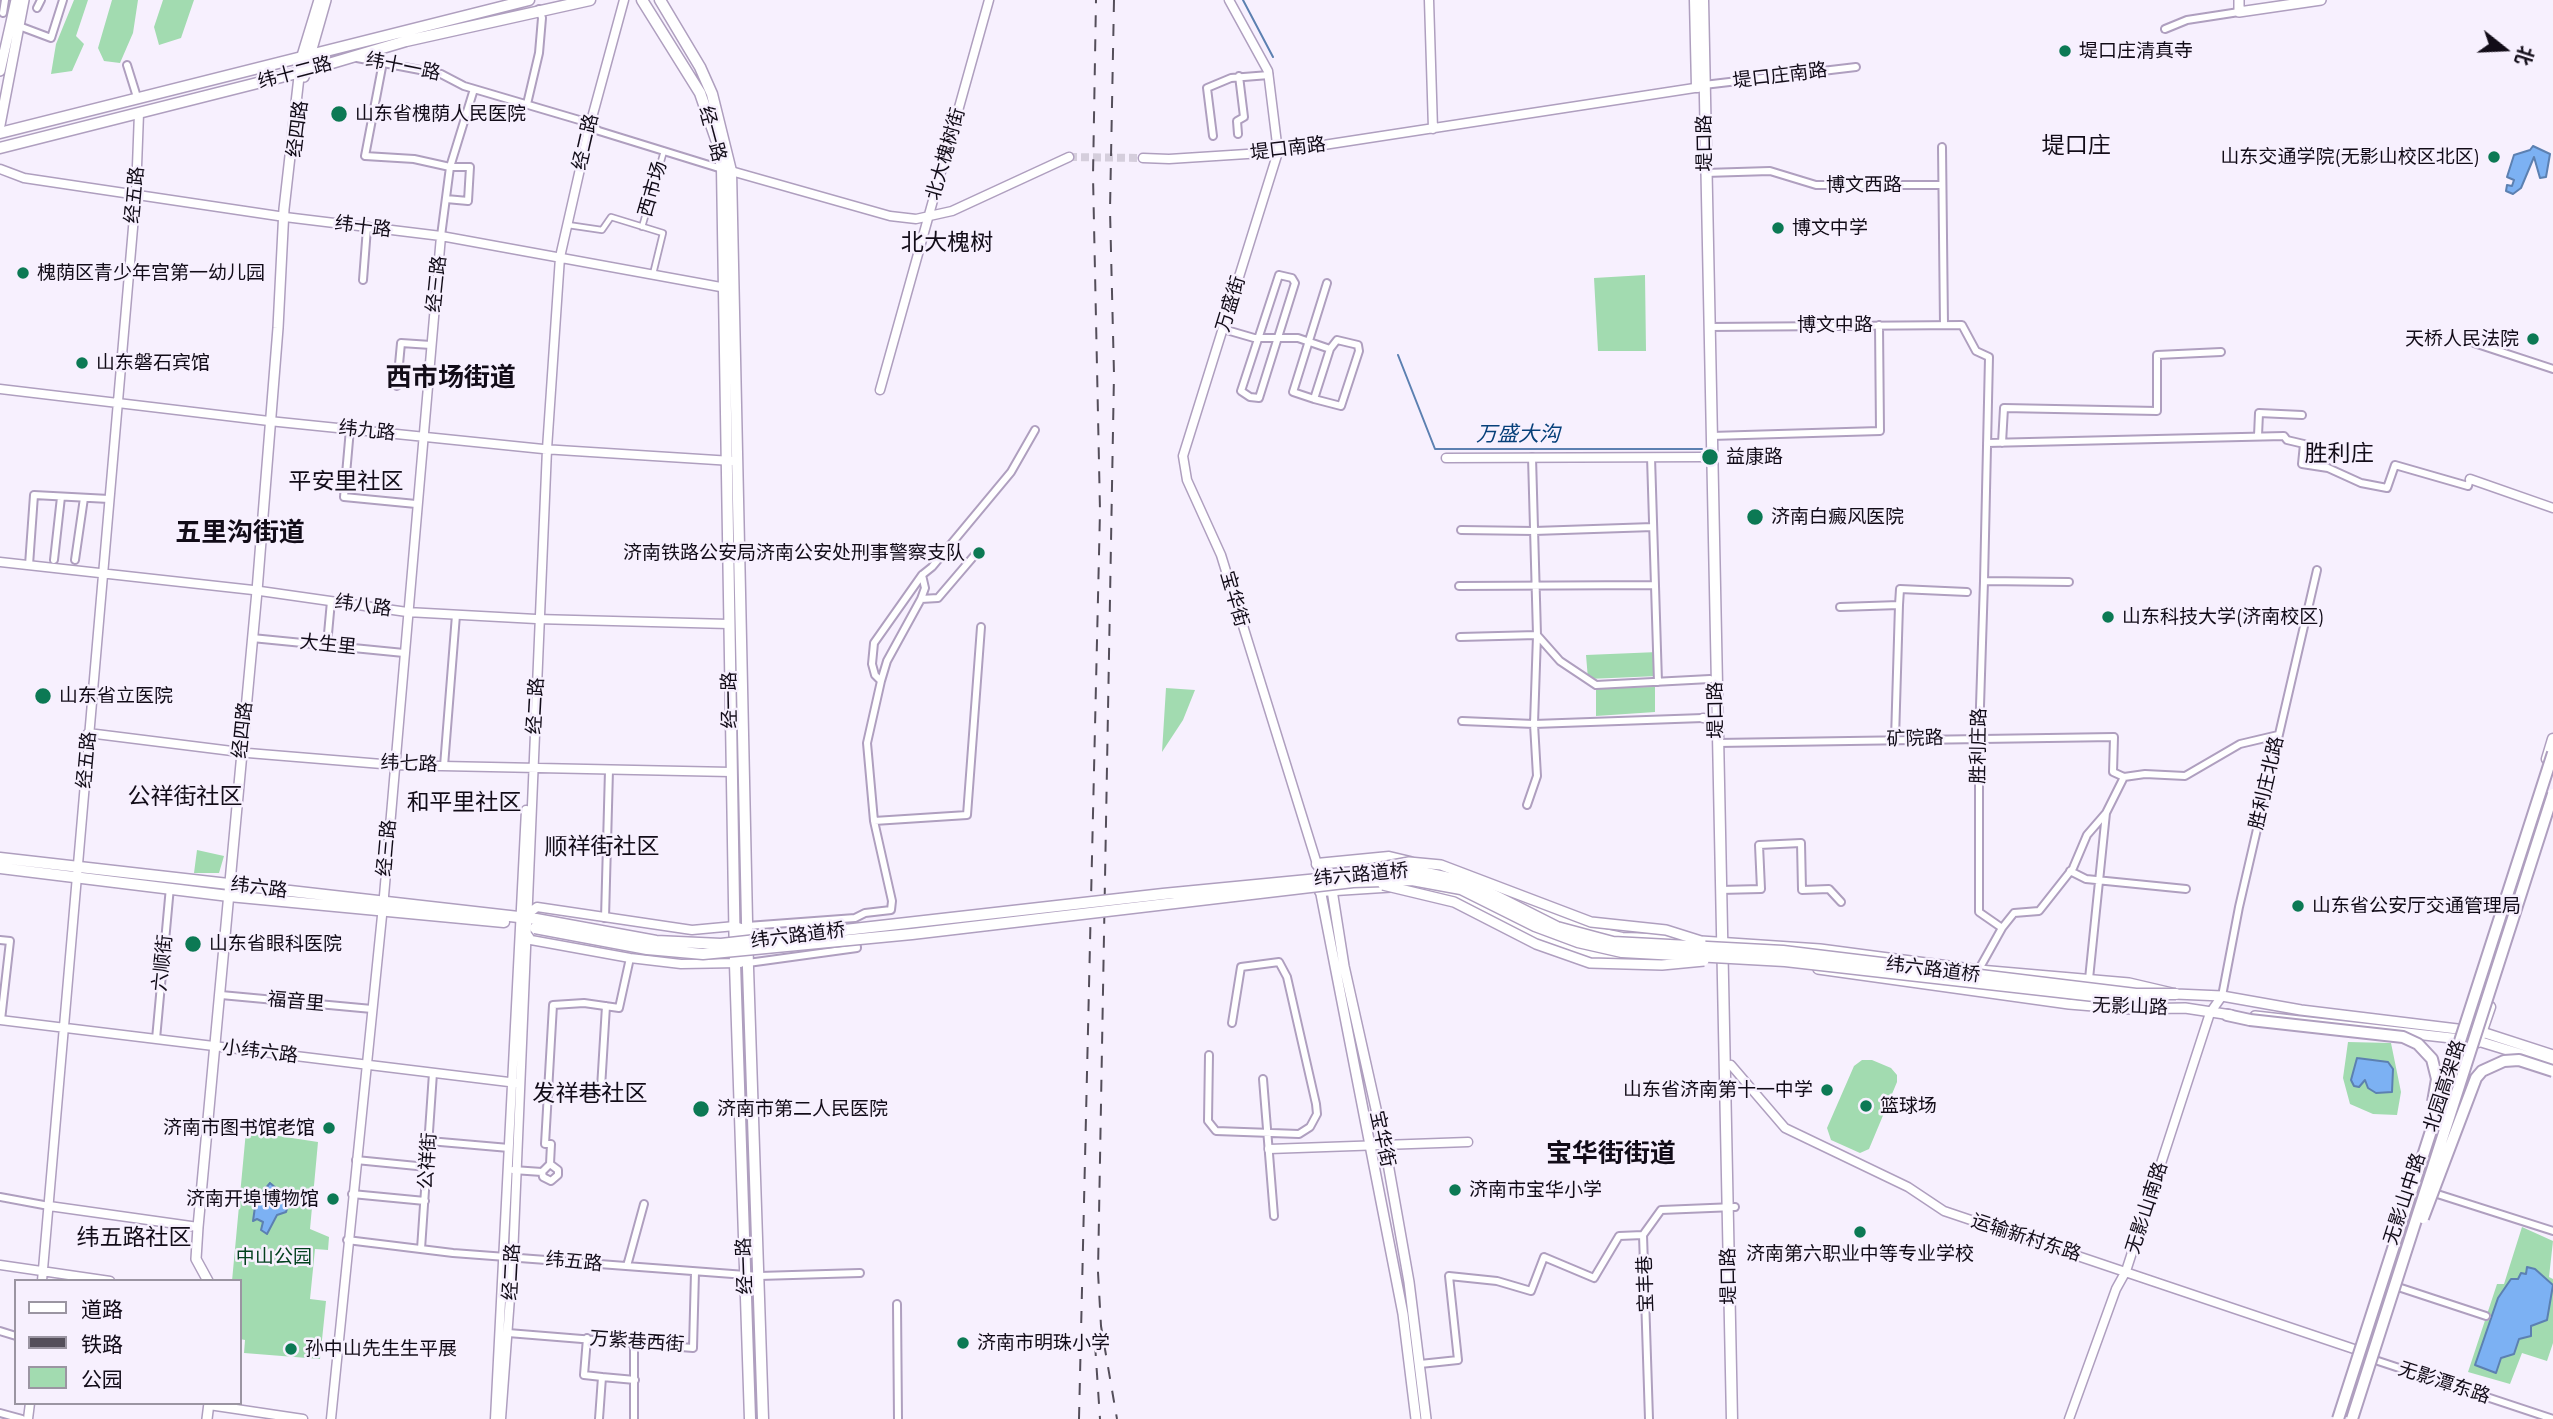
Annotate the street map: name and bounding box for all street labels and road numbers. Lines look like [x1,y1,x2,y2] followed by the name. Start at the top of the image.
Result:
[364,49,442,85] street label: 纬十一路
[255,52,335,94] street label: 纬十二路
[1731,59,1829,93] street label: 堤口庄南路
[283,99,313,159] street label: 经四路
[694,104,730,164] street label: 经一路
[922,105,970,203] street label: 北大槐树街
[568,112,604,172] street label: 经二路
[1693,114,1717,172] street label: 堤口路
[1249,133,1327,165] street label: 堤口南路
[634,158,672,220] street label: 西市场
[121,166,149,224] street label: 经五路
[1826,174,1902,196] street label: 博文西路
[333,212,393,242] street label: 纬十路
[423,254,451,314] street label: 经三路
[1212,273,1250,335] street label: 万盛街
[1797,314,1873,336] street label: 博文中路
[337,417,397,445] street label: 纬九路
[1215,568,1253,630] street label: 宝华街
[333,591,393,621] street label: 纬八路
[298,631,358,659] street label: 大生里
[718,671,742,729] street label: 经一路
[523,677,549,735] street label: 经二路
[1704,681,1728,739] street label: 堤口路
[229,700,257,760] street label: 经四路
[1967,708,1991,784] street label: 胜利庄路
[1886,727,1944,751] street label: 矿院路
[73,731,101,789] street label: 经五路
[2245,734,2289,832] street label: 胜利庄北路
[380,752,438,776] street label: 纬七路
[373,819,401,877] street label: 经三路
[1313,860,1409,890] street label: 纬六路道桥
[229,873,289,903] street label: 纬六路
[749,919,847,953] street label: 纬六路道桥
[149,933,177,993] street label: 六顺街
[1884,953,1982,987] street label: 纬六路道桥
[267,988,325,1016] street label: 福音里
[2092,994,2168,1020] street label: 无影山路
[221,1036,299,1068] street label: 小纬六路
[2419,1037,2471,1135] street label: 北园高架路
[1365,1109,1399,1169] street label: 宝华街
[415,1132,441,1190] street label: 公祥街
[2379,1150,2431,1248] street label: 无影山中路
[2121,1159,2173,1257] street label: 无影山南路
[1968,1210,2084,1266] street label: 运输新村东路
[733,1237,757,1295] street label: 经一路
[499,1243,525,1301] street label: 经二路
[1717,1247,1741,1305] street label: 堤口路
[545,1248,603,1276] street label: 纬五路
[1634,1255,1658,1313] street label: 宝丰巷
[589,1327,685,1357] street label: 万紫巷西街
[2395,1357,2493,1409] street label: 无影潭东路

